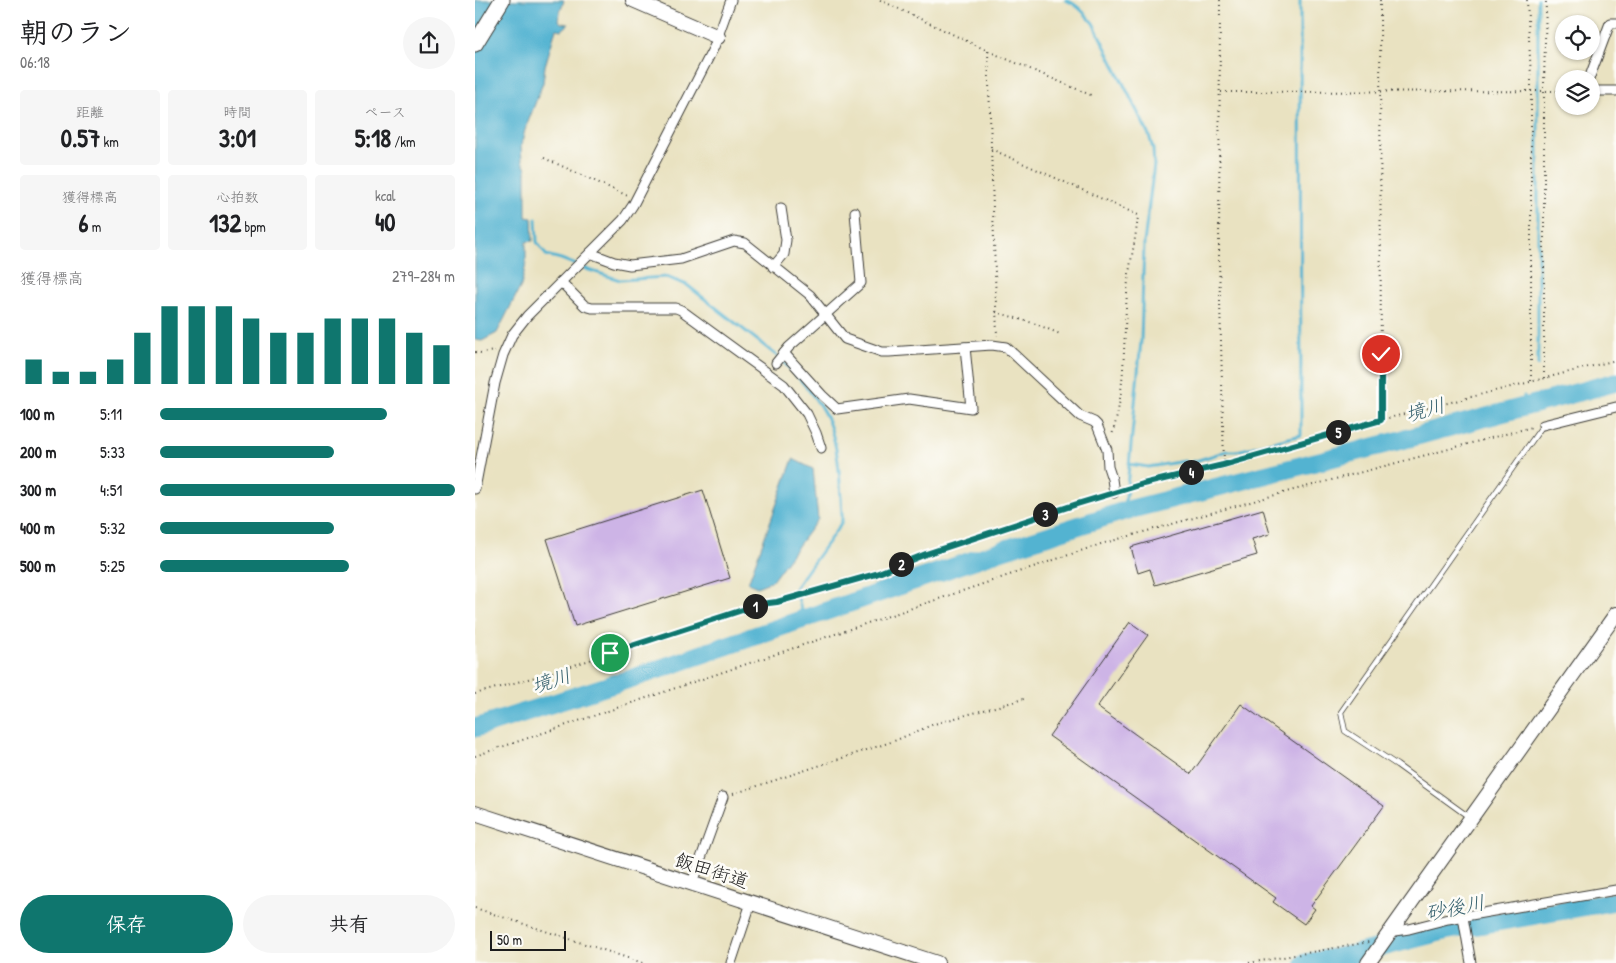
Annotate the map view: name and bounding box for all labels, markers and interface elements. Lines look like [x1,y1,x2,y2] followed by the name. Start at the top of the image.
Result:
[20,13,132,51] text: 朝のラン
[1555,15,1600,115] map controls
[1555,15,1600,60] button: locate
[403,17,455,69] button: share
[20,51,50,73] text: 06:18
[1555,70,1600,115] button: layers
[76,102,104,121] text: 距離
[223,102,251,121] text: 時間
[365,102,406,121] text: ペース
[61,121,100,155] text: 0.57
[219,121,256,155] text: 3:01
[355,121,391,155] text: 5:18
[100,132,119,151] text: km
[391,132,416,151] text: /km
[375,186,395,205] text: kcal
[62,187,118,206] text: 獲得標高
[216,187,258,206] text: 心拍数
[375,205,395,239] text: 40
[78,206,88,240] text: 6
[209,206,241,240] text: 132
[88,217,101,236] text: m
[241,217,266,236] text: bpm
[392,265,455,287] text: 279–284 m
[20,267,84,289] text: 獲得標高
[1360,333,1402,375] pin
[1367,340,1395,368] icon: check
[1402,391,1448,427] water label: 境川
[20,403,55,425] text: 100 m
[100,403,122,425] text: 5:11
[1325,420,1351,444] pin: 5
[1336,423,1341,442] text: 5
[20,441,56,463] text: 200 m
[100,441,125,463] text: 5:33
[1179,460,1203,484] pin: 4
[1189,463,1194,482] text: 4
[20,479,56,501] text: 300 m
[100,479,122,501] text: 4:51
[1033,502,1057,526] pin: 3
[1042,505,1049,524] text: 3
[20,517,55,539] text: 400 m
[100,517,125,539] text: 5:32
[889,552,913,576] pin: 2
[20,555,56,577] text: 500 m
[100,555,125,577] text: 5:25
[898,555,905,574] text: 2
[743,594,767,618] pin: 1
[753,597,758,616] text: 1
[589,632,631,674] pin
[596,639,624,667] icon: arrive
[528,661,574,699] water label: 境川
[672,846,752,894] street label: 飯田街道
[1423,888,1487,926] water label: 砂後川
[20,895,233,953] button: 保存
[243,895,455,953] button: 共有
[490,928,566,951] scale bar
[497,930,522,949] text: 50 m

